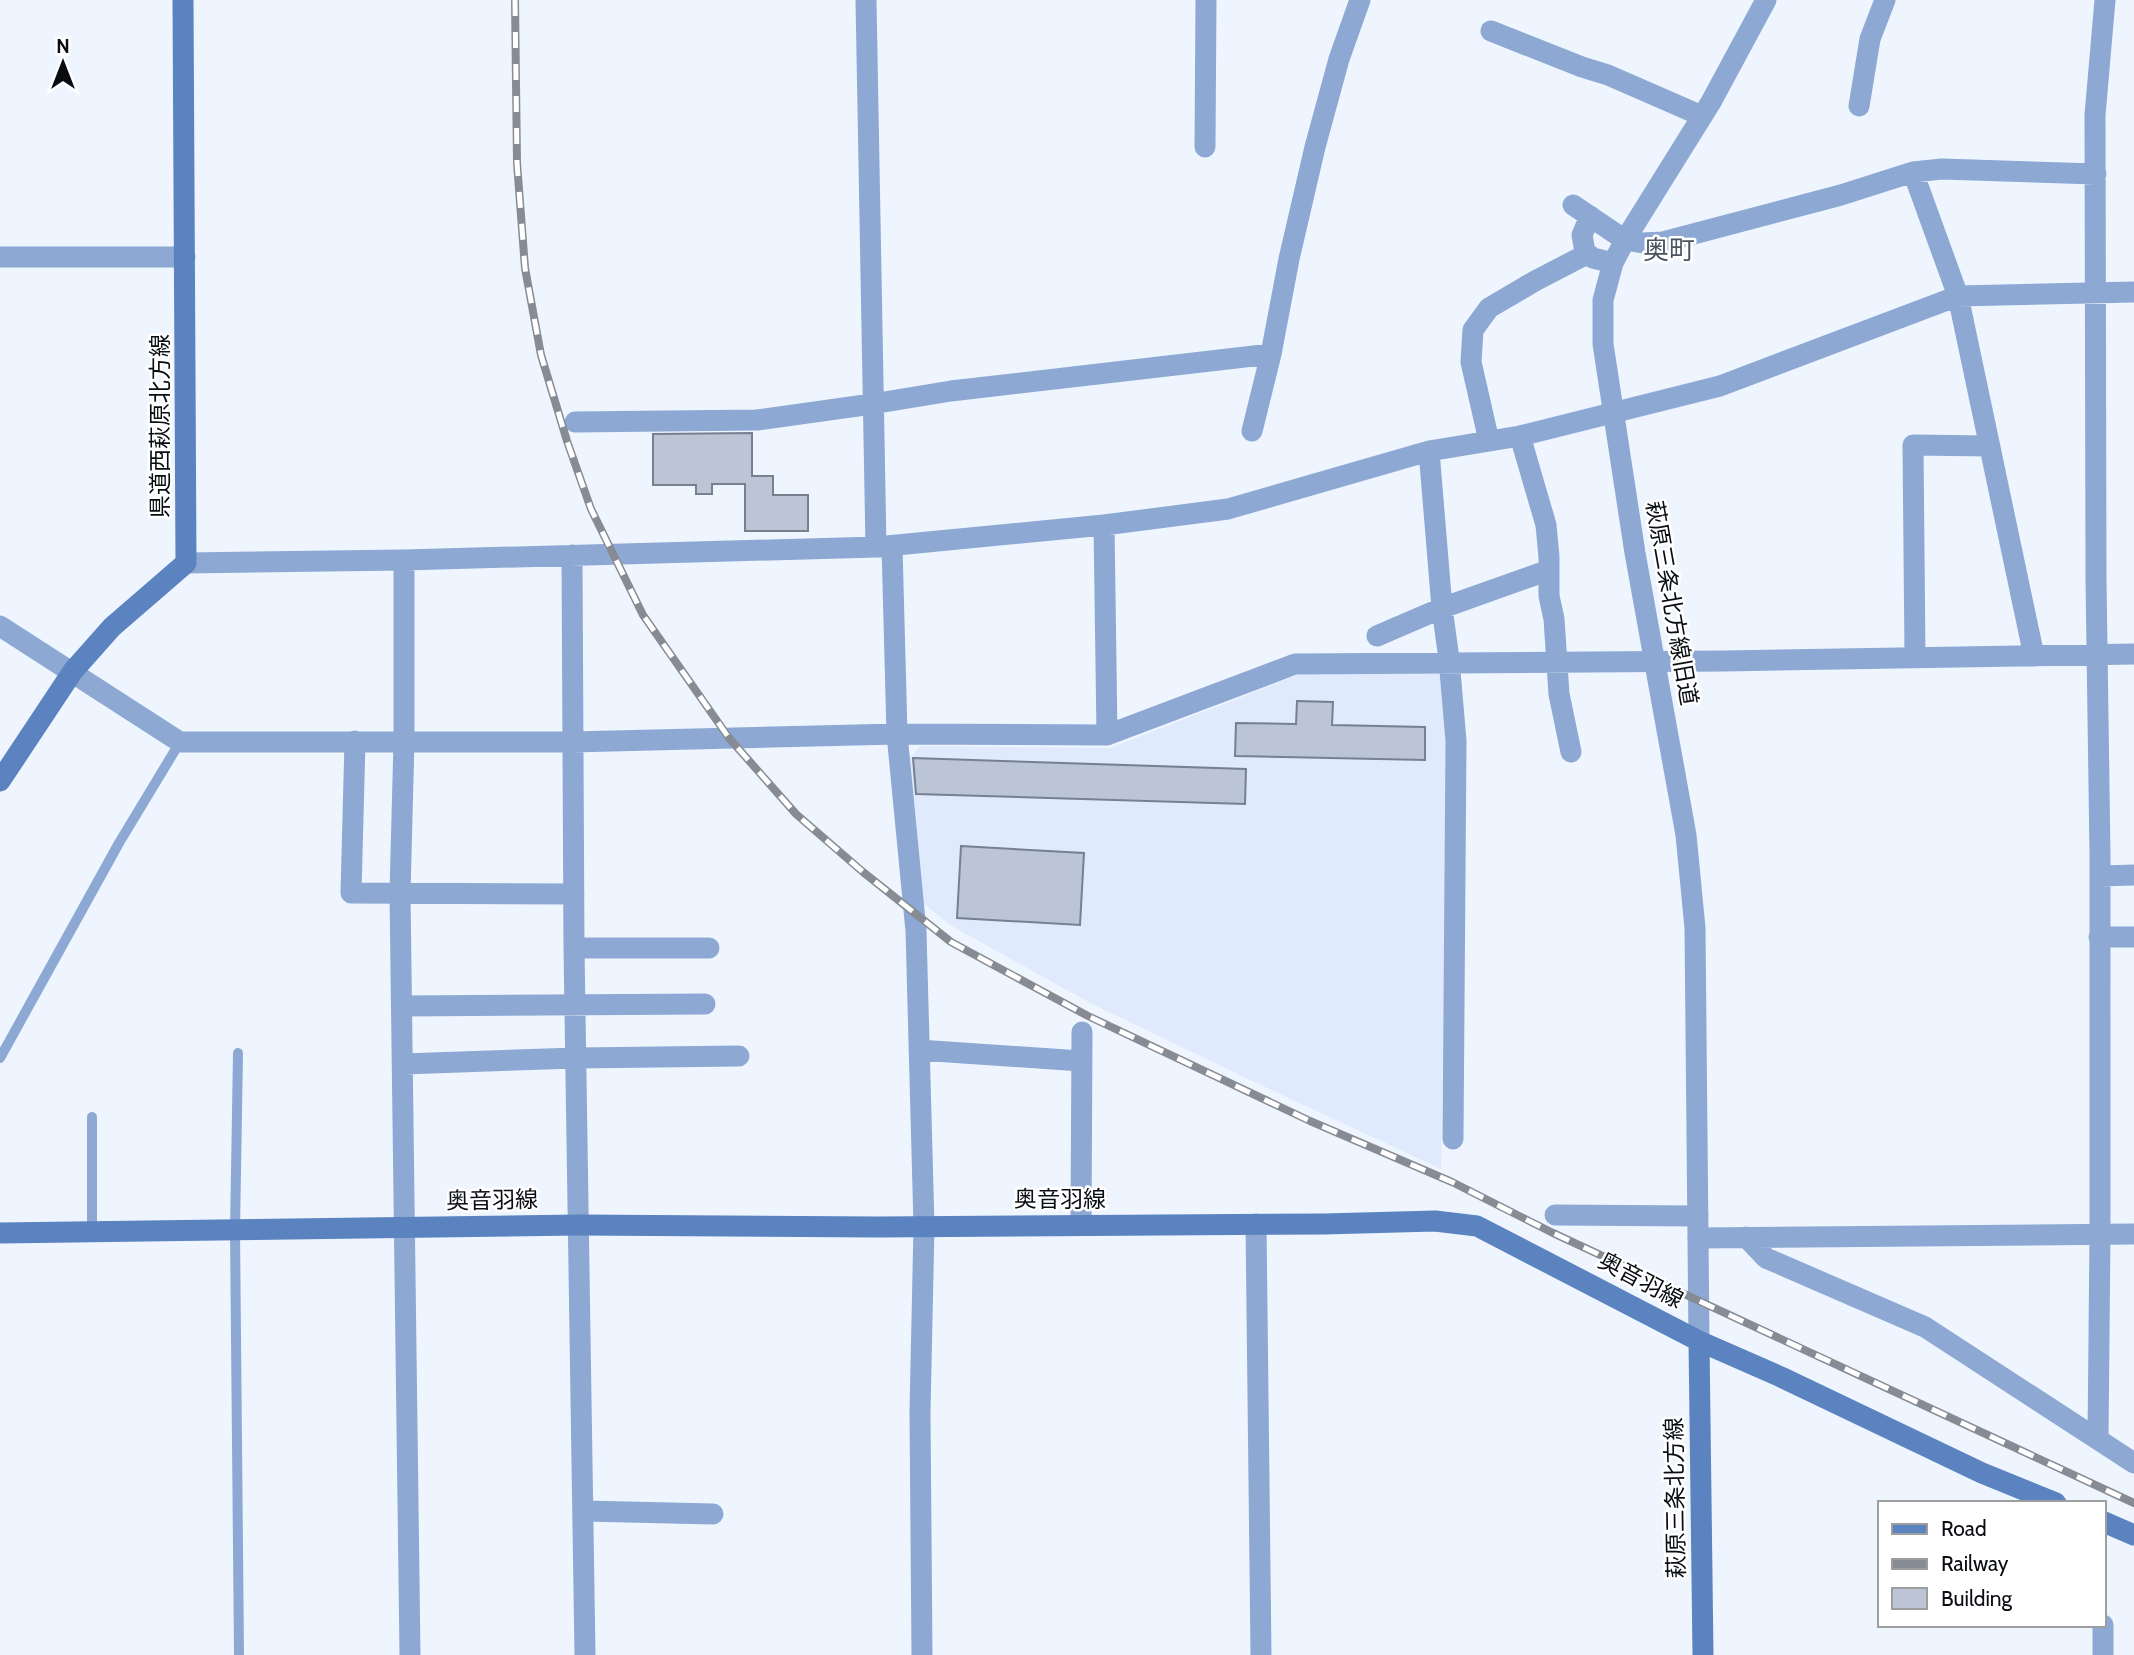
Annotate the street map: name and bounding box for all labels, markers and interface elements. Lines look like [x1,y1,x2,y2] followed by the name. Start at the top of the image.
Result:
[28,28,98,98] north arrow
[56,35,70,58] text: N
[1643,234,1695,266] district label: 奥町
[146,334,174,518] street label: 県道西萩原北方線
[1640,499,1704,707] street label: 萩原三条北方線旧道
[446,1185,538,1215] street label: 奥音羽線
[1014,1185,1106,1213] street label: 奥音羽線
[1594,1246,1688,1314] street label: 奥音羽線
[1660,1417,1690,1579] street label: 萩原三条北方線
[1878,1501,2106,1627] legend
[1941,1516,1987,1541] text: Road
[1941,1551,2009,1576] text: Railway
[1941,1586,2013,1611] text: Building

